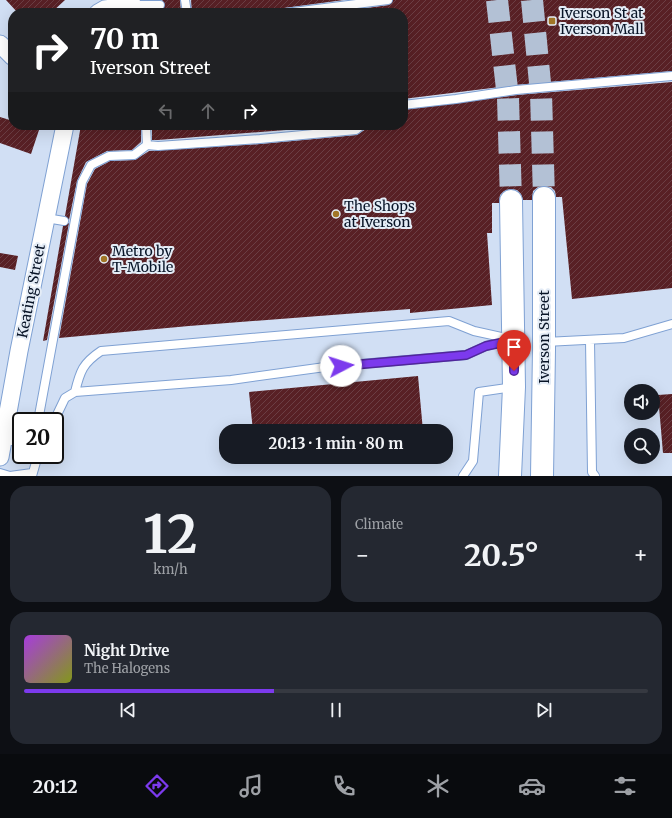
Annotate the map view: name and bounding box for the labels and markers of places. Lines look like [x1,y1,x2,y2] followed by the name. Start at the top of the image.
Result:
[560,4,644,38] place label: Iverson St at Iverson Mall
[547,16,557,26] marker: Iverson St at Iverson Mall
[344,197,415,231] place label: The Shops at Iverson
[331,209,341,219] marker: The Shops at Iverson
[112,242,173,276] place label: Metro by T-Mobile
[99,254,109,264] marker: Metro by T-Mobile
[497,330,531,371] pin

